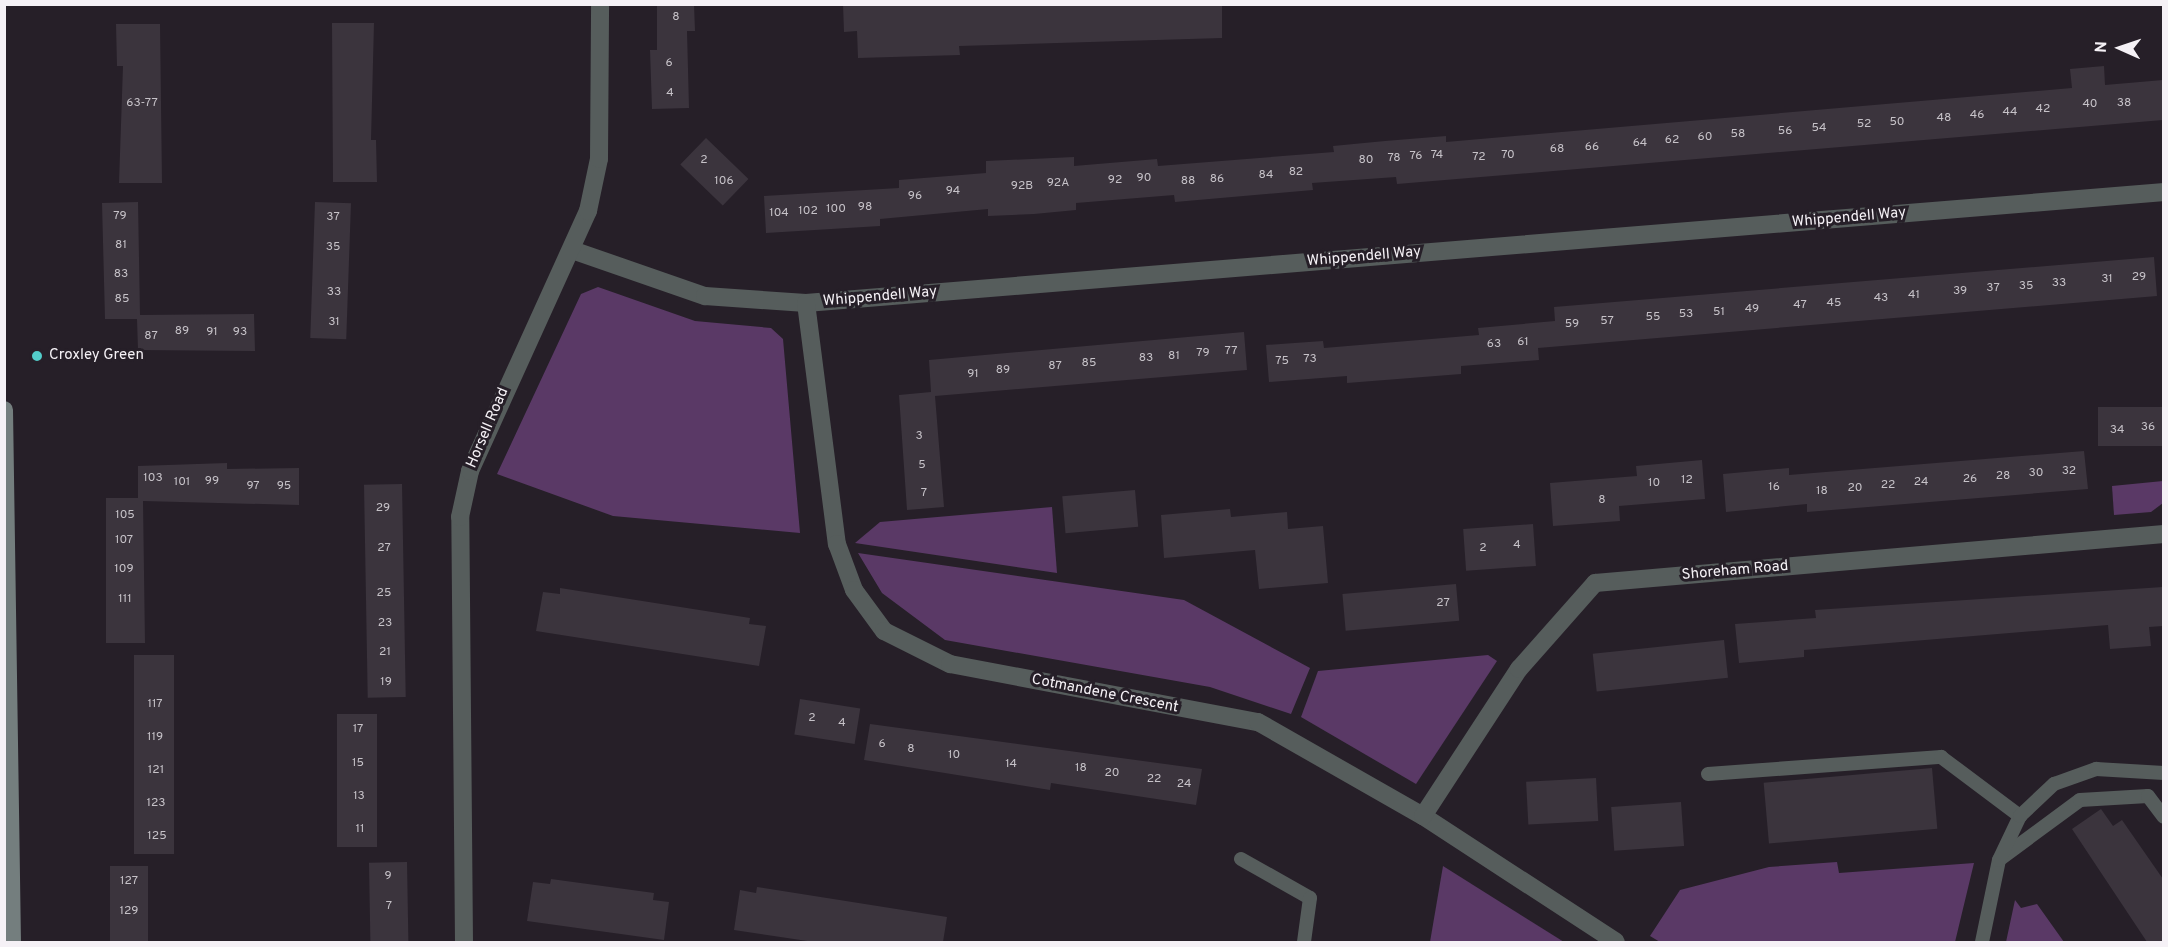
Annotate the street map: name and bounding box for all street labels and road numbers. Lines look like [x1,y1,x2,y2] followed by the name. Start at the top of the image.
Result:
[1791,204,1907,232] street label: Whippendell Way
[1306,243,1422,271] street label: Whippendell Way
[822,283,938,311] street label: Whippendell Way
[463,385,513,471] street label: Horsell Road
[1681,557,1789,585] street label: Shoreham Road
[1030,671,1180,717] street label: Cotmandene Crescent

